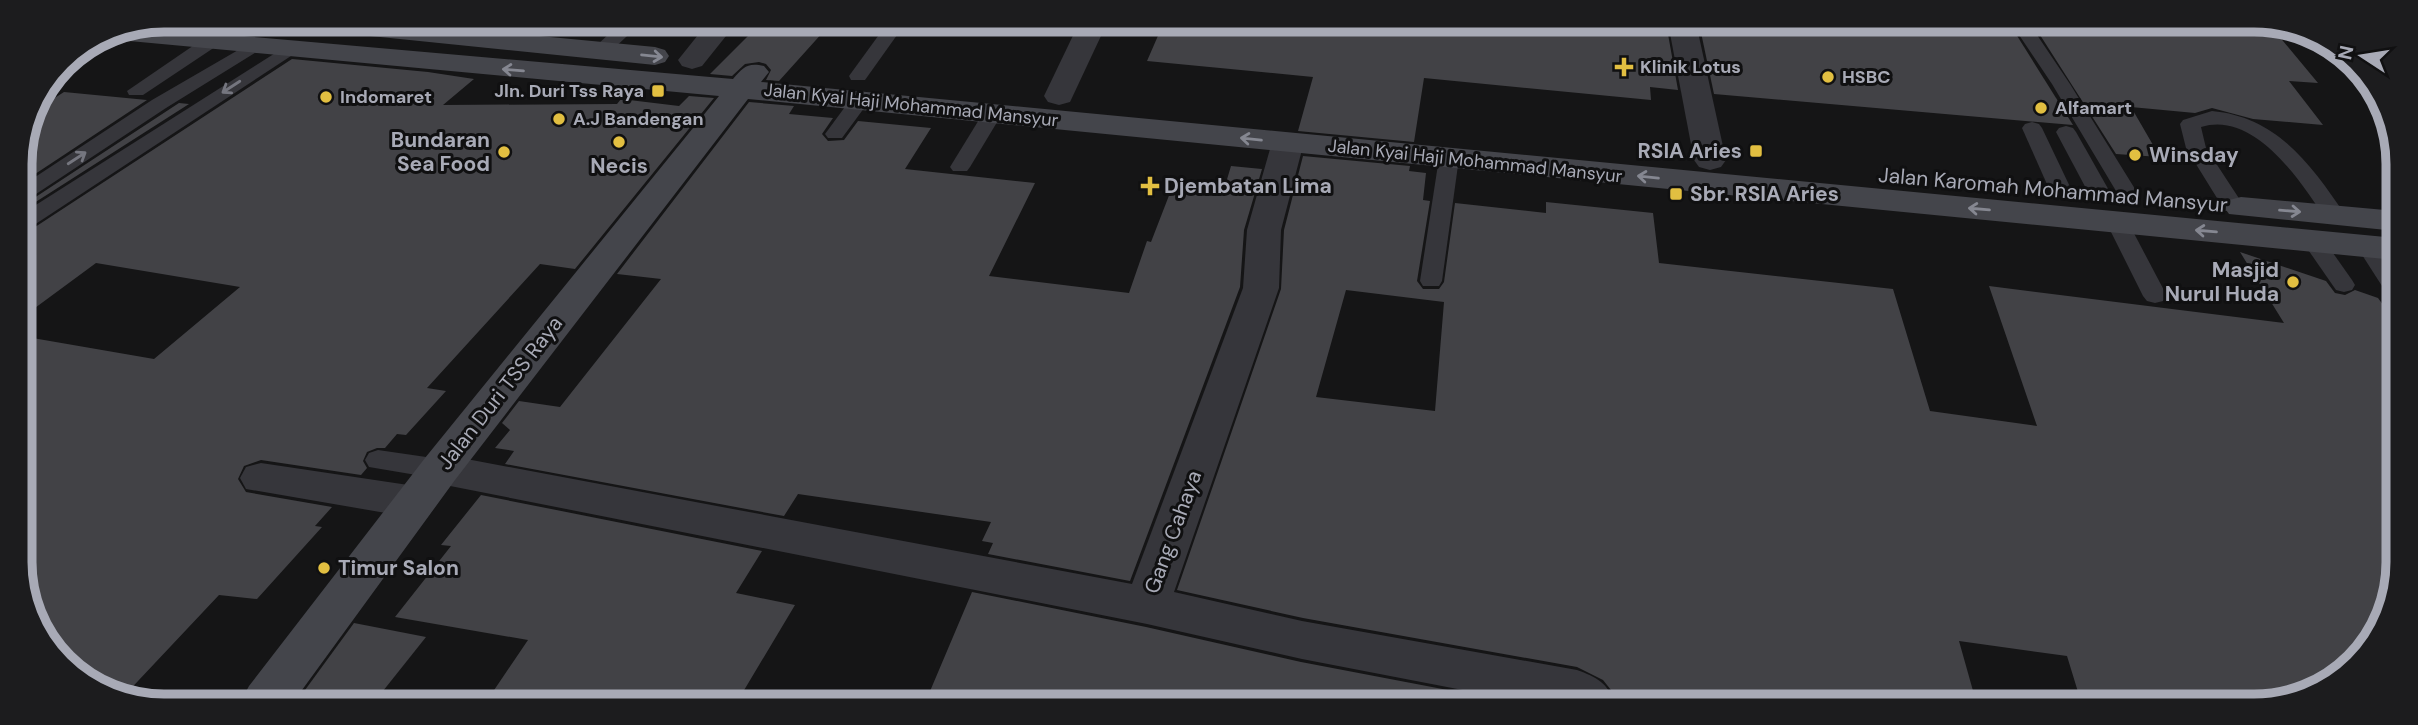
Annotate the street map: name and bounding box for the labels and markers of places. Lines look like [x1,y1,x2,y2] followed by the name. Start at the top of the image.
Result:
[1640,55,1741,79] place label: Klinik Lotus
[1614,57,1634,77] marker: Klinik Lotus
[1842,65,1891,89] place label: HSBC
[1820,69,1836,85] marker: HSBC
[494,79,644,103] place label: Jln. Duri Tss Raya
[650,83,666,99] marker: Jln. Duri Tss Raya
[340,85,432,109] place label: Indomaret
[318,89,334,105] marker: Indomaret
[2055,96,2132,120] place label: Alfamart
[2033,100,2049,116] marker: Alfamart
[573,107,704,131] place label: A.J Bandengan
[551,111,567,127] marker: A.J Bandengan
[391,126,490,178] place label: Bundaran Sea Food
[611,134,627,150] marker: Necis
[1637,137,1742,165] place label: RSIA Aries
[2149,141,2239,169] place label: Winsday
[1748,143,1764,159] marker: RSIA Aries
[496,144,512,160] marker: Bundaran Sea Food
[2127,147,2143,163] marker: Winsday
[590,152,648,180] place label: Necis
[1164,172,1332,200] place label: Djembatan Lima
[1142,178,1158,194] marker: Djembatan Lima
[1690,180,1839,208] place label: Sbr. RSIA Aries
[1668,186,1684,202] marker: Sbr. RSIA Aries
[2165,256,2279,308] place label: Masjid Nurul Huda
[2285,274,2301,290] marker: Masjid Nurul Huda
[338,554,459,582] place label: Timur Salon
[316,560,332,576] marker: Timur Salon

